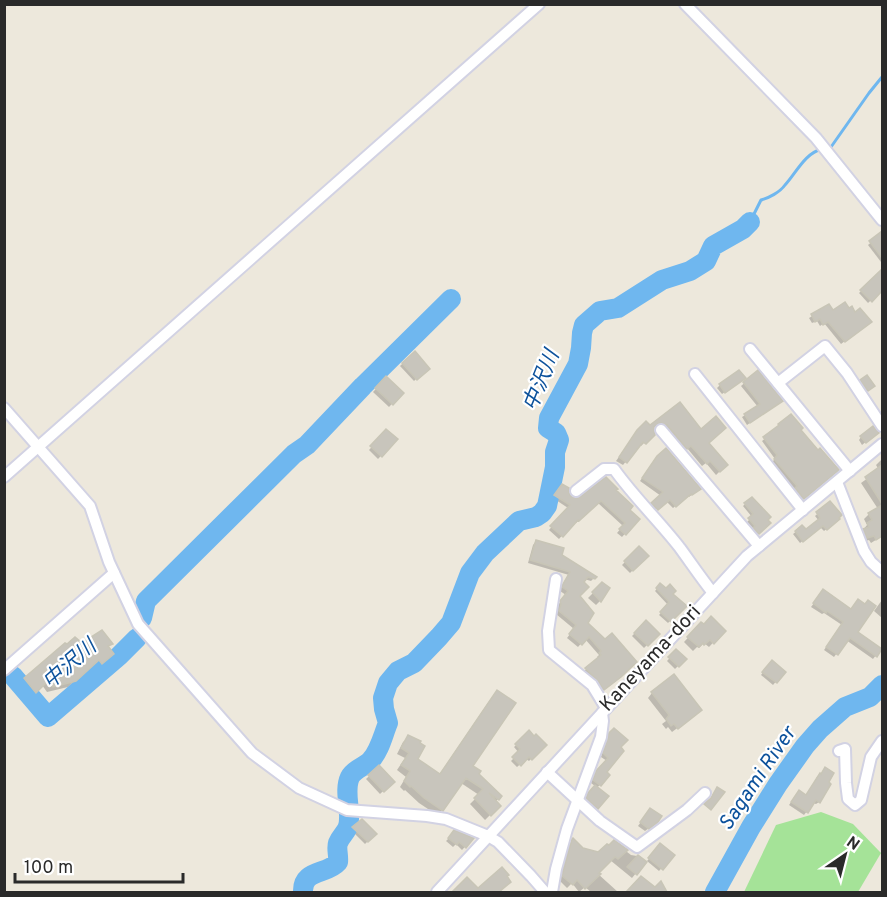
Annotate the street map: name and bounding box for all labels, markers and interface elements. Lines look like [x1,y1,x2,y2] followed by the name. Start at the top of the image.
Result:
[518,345,567,415] water label: 中沢川
[595,600,707,718] street label: Kaneyama-dori
[37,633,104,696] water label: 中沢川
[713,720,804,836] water label: Sagami River
[815,825,875,885] north arrow
[842,833,863,856] text: N
[15,846,183,884] scale bar
[24,857,73,880] text: 100 m

